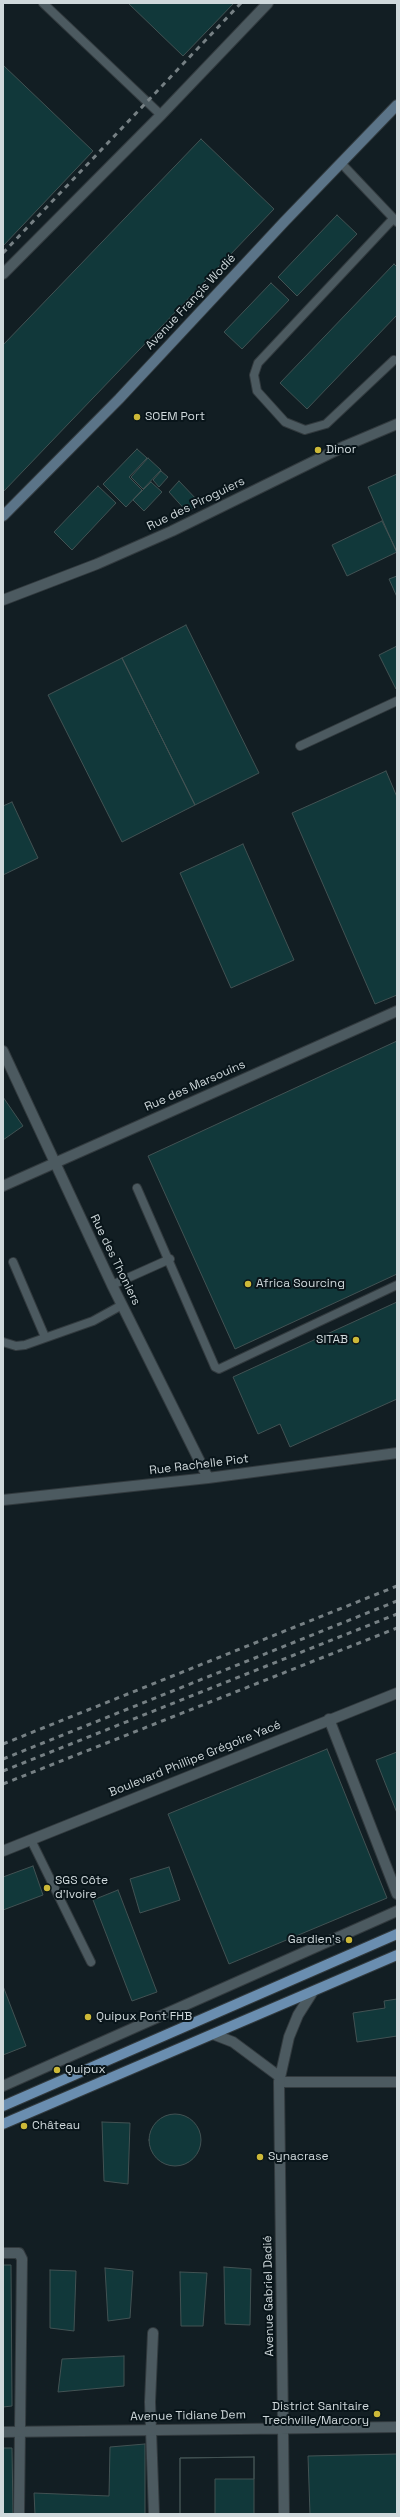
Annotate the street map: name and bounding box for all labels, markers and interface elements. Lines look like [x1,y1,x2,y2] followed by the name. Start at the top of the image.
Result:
[143,251,239,353] street label: Avenue Françis Wodié
[145,410,205,424] place label: SOEM Port
[132,412,142,422] marker: SOEM Port
[326,443,356,457] place label: Dinor
[313,445,323,455] marker: Dinor
[145,474,247,534] street label: Rue des Piroguiers
[142,1057,248,1115] street label: Rue des Marsouins
[87,1212,143,1308] street label: Rue des Thoniers
[256,1277,345,1291] place label: Africa Sourcing
[243,1279,253,1289] marker: Africa Sourcing
[316,1333,348,1347] place label: SITAB
[351,1335,361,1345] marker: SITAB
[149,1452,249,1478] street label: Rue Rachelle Piot
[107,1718,283,1800] street label: Boulevard Phillipe Grégoire Yacé
[55,1874,108,1902] place label: SGS Côte d'Ivoire
[42,1883,52,1893] marker: SGS Côte d'Ivoire
[288,1933,341,1947] place label: Gardien's
[344,1935,354,1945] marker: Gardien's
[96,2010,192,2024] place label: Quipux Pont FHB
[83,2012,93,2022] marker: Quipux Pont FHB
[65,2063,105,2077] place label: Quipux
[52,2065,62,2075] marker: Quipux
[32,2119,80,2133] place label: Château
[19,2121,29,2131] marker: Château
[268,2150,329,2164] place label: Synacrase
[255,2152,265,2162] marker: Synacrase
[261,2235,277,2357] street label: Avenue Gabriel Dadié
[262,2400,369,2428] place label: District Sanitaire Trechville/Marcory
[130,2408,246,2424] street label: Avenue Tidiane Dem
[372,2409,382,2419] marker: District Sanitaire Trechville/Marcory

